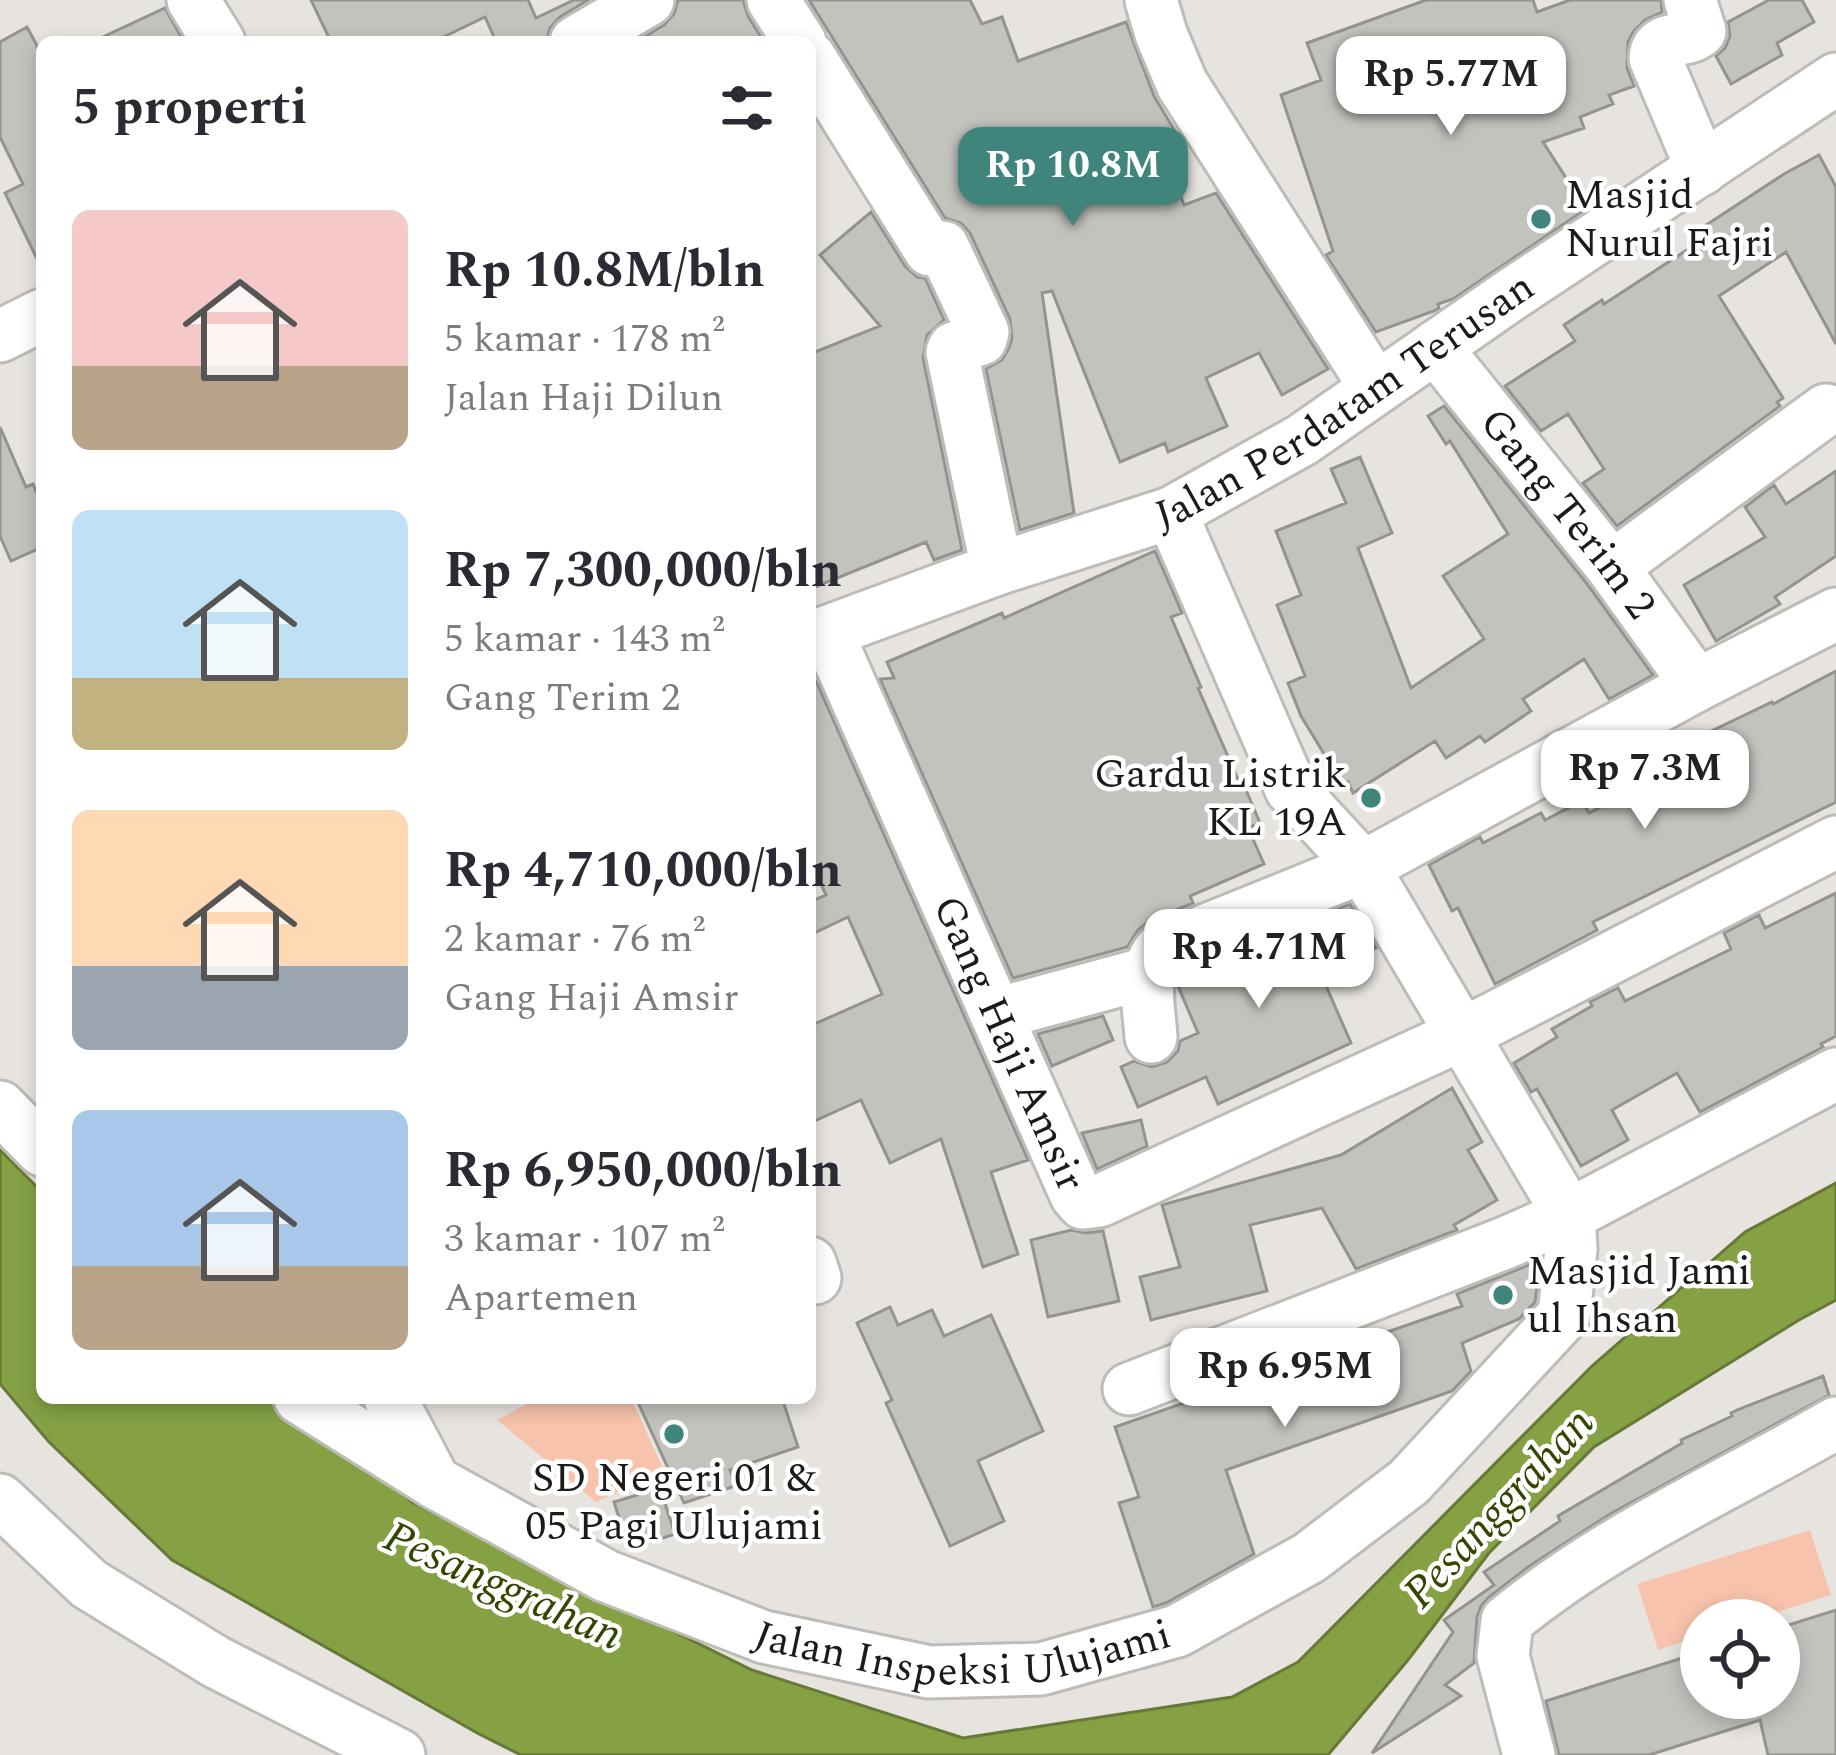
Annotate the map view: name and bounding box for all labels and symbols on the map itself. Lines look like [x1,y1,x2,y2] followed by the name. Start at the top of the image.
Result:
[1327,36,1575,138] pin: Rp 5.77M
[949,127,1197,229] pin: Rp 10.8M
[1565,164,1774,275] place label: Masjid Nurul Fajri
[1528,206,1554,232] marker: Masjid Nurul Fajri
[1147,256,1547,548] street label: Jalan Perdatam Terusan
[1464,394,1671,632] street label: Gang Terim 2
[1534,730,1756,832] pin: Rp 7.3M
[1094,743,1347,854] place label: Gardu Listrik KL 19A
[1358,785,1384,811] marker: Gardu Listrik KL 19A
[916,886,1102,1202] street label: Gang Haji Amsir
[1135,909,1383,1011] pin: Rp 4.71M
[1527,1240,1751,1351] place label: Masjid Jami ul Ihsan
[1490,1282,1516,1308] marker: Masjid Jami ul Ihsan
[1161,1328,1409,1430] pin: Rp 6.95M
[1387,1391,1611,1625] water label: Pesanggrahan
[661,1421,687,1447] marker: SD Negeri 01 & 05 Pagi Ulujami
[525,1447,823,1558] place label: SD Negeri 01 & 05 Pagi Ulujami
[373,1503,634,1669] water label: Pesanggrahan
[749,1600,1173,1650] street label: Jalan Inspeksi Ulujami
[744,1603,1178,1705] text: Jalan Inspeksi Ulujami

